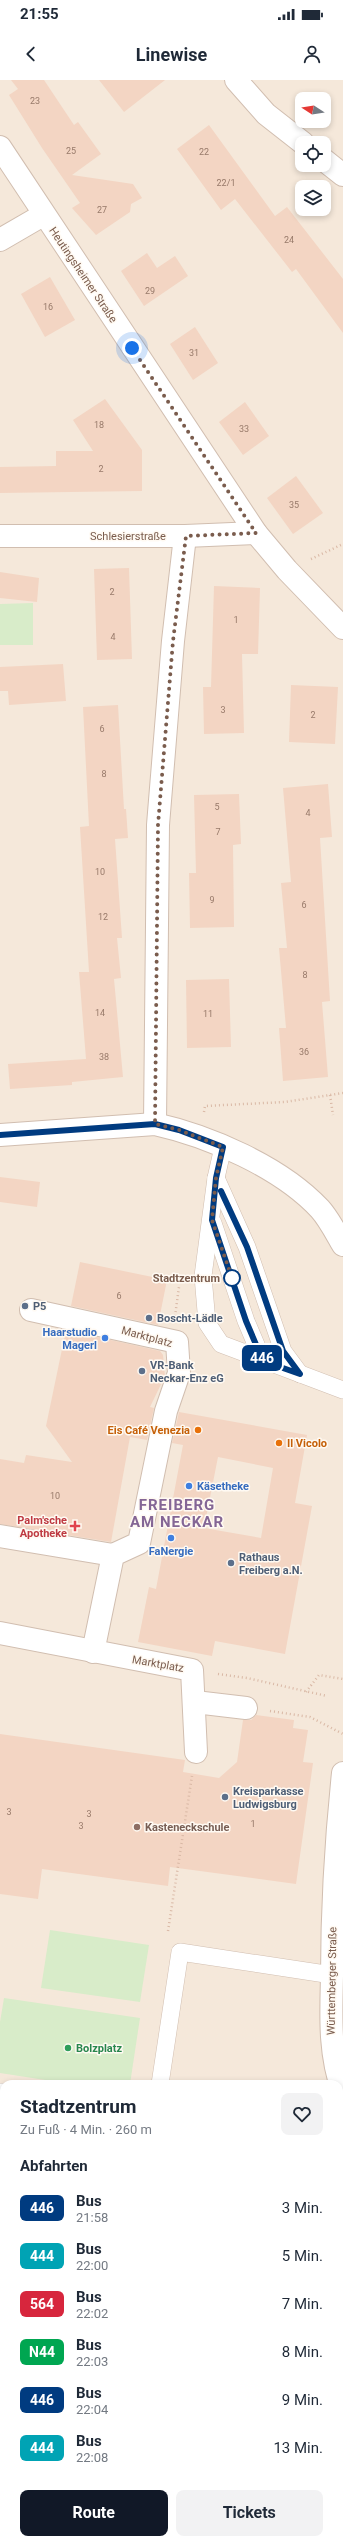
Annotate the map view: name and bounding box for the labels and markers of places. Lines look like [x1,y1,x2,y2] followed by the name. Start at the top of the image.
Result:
[223,1269,241,1287] marker: Stadtzentrum
[153,1272,220,1285] place label: Stadtzentrum
[33,1300,46,1313] place label: P5
[20,1301,30,1311] marker: P5
[157,1312,223,1325] place label: Boscht-Lädle
[144,1313,154,1323] marker: Boscht-Lädle
[43,1326,97,1352] place label: Haarstudio Magerl
[100,1333,110,1343] marker: Haarstudio Magerl
[150,1359,224,1385] place label: VR-Bank Neckar-Enz eG
[137,1366,147,1376] marker: VR-Bank Neckar-Enz eG
[108,1424,190,1437] place label: Eis Café Venezia
[193,1425,203,1435] marker: Eis Café Venezia
[287,1437,327,1450] place label: Il Vicolo
[274,1438,284,1448] marker: Il Vicolo
[197,1480,249,1493] place label: Käsetheke
[184,1481,194,1491] marker: Käsetheke
[17,1514,67,1540] place label: Palm'sche Apotheke
[70,1521,80,1531] marker: Palm'sche Apotheke
[166,1533,176,1543] marker: FaNergie
[149,1545,193,1558] place label: FaNergie
[239,1551,303,1577] place label: Rathaus Freiberg a.N.
[226,1558,236,1568] marker: Rathaus Freiberg a.N.
[233,1785,304,1811] place label: Kreisparkasse Ludwigsburg
[220,1792,230,1802] marker: Kreisparkasse Ludwigsburg
[145,1821,230,1834] place label: Kasteneckschule
[132,1822,142,1832] marker: Kasteneckschule
[76,2042,122,2055] place label: Bolzplatz
[63,2043,73,2053] marker: Bolzplatz

